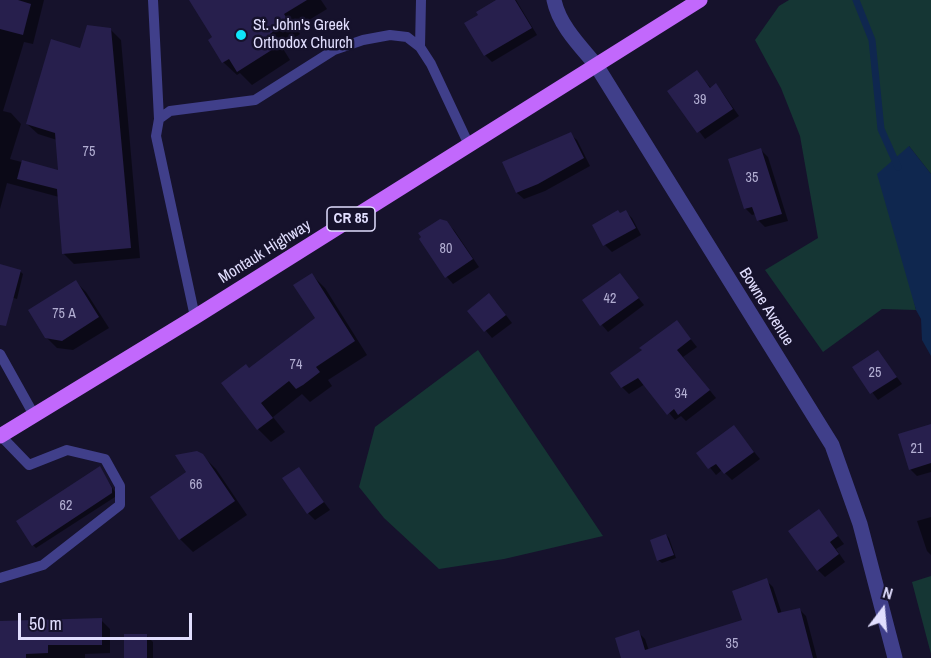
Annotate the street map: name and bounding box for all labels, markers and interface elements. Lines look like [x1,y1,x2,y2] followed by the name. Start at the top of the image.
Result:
[253,16,353,54] place label: St. John's Greek Orthodox Church
[234,28,248,42] marker: St. John's Greek Orthodox Church
[694,92,706,108] house number: 39
[83,144,95,160] house number: 75
[746,170,758,186] house number: 35
[327,207,375,231] road number: CR 85
[215,216,315,288] street label: Montauk Highway
[440,241,452,257] house number: 80
[735,265,797,349] street label: Bowne Avenue
[604,291,616,307] house number: 42
[52,306,76,322] house number: 75 A
[290,357,302,373] house number: 74
[869,365,881,381] house number: 25
[675,386,687,402] house number: 34
[911,441,923,457] house number: 21
[190,477,202,493] house number: 66
[60,498,72,514] house number: 62
[853,580,913,640] north arrow
[880,581,896,605] text: N
[21,601,195,639] scale bar
[29,611,62,636] text: 50 m
[726,636,738,652] house number: 35

